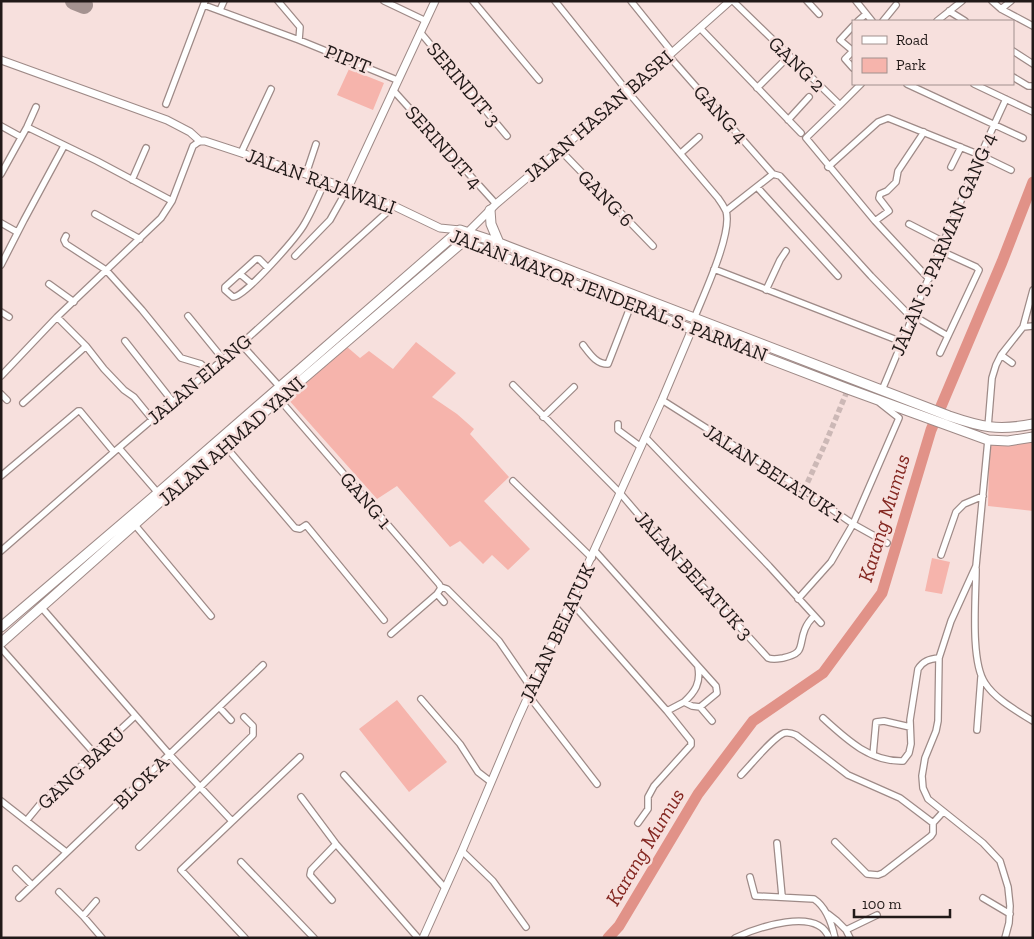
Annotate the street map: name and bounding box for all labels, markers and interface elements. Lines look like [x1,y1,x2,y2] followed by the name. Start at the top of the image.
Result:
[852,20,1014,85] legend
[764,31,830,97] street label: GANG 2
[896,31,929,49] text: Road
[422,37,506,131] street label: SERINDIT 3
[321,39,375,79] street label: PIPIT
[519,45,677,187] street label: JALAN HASAN BASRI
[896,56,926,74] text: Park
[689,80,754,148] street label: GANG 4
[400,100,488,194] street label: SERINDIT 4
[885,129,1001,359] street label: JALAN S. PARMAN GANG 4
[243,143,399,219] street label: JALAN RAJAWALI
[573,164,639,232] street label: GANG 6
[447,223,771,367] street label: JALAN MAYOR JENDERAL S. PARMAN
[142,328,256,430] street label: JALAN ELANG
[153,371,309,511] street label: JALAN AHMAD YANI
[699,419,849,528] street label: JALAN BELATUK 1
[852,451,915,585] water label: Karang Mumus
[335,467,397,533] street label: GANG 1
[630,506,758,644] street label: JALAN BELATUK 3
[514,559,600,706] street label: JALAN BELATUK
[32,722,130,814] street label: GANG BARU
[109,749,174,814] street label: BLOK A
[600,784,689,910] water label: Karang Mumus
[854,886,950,918] scale bar
[862,895,901,913] text: 100 m

